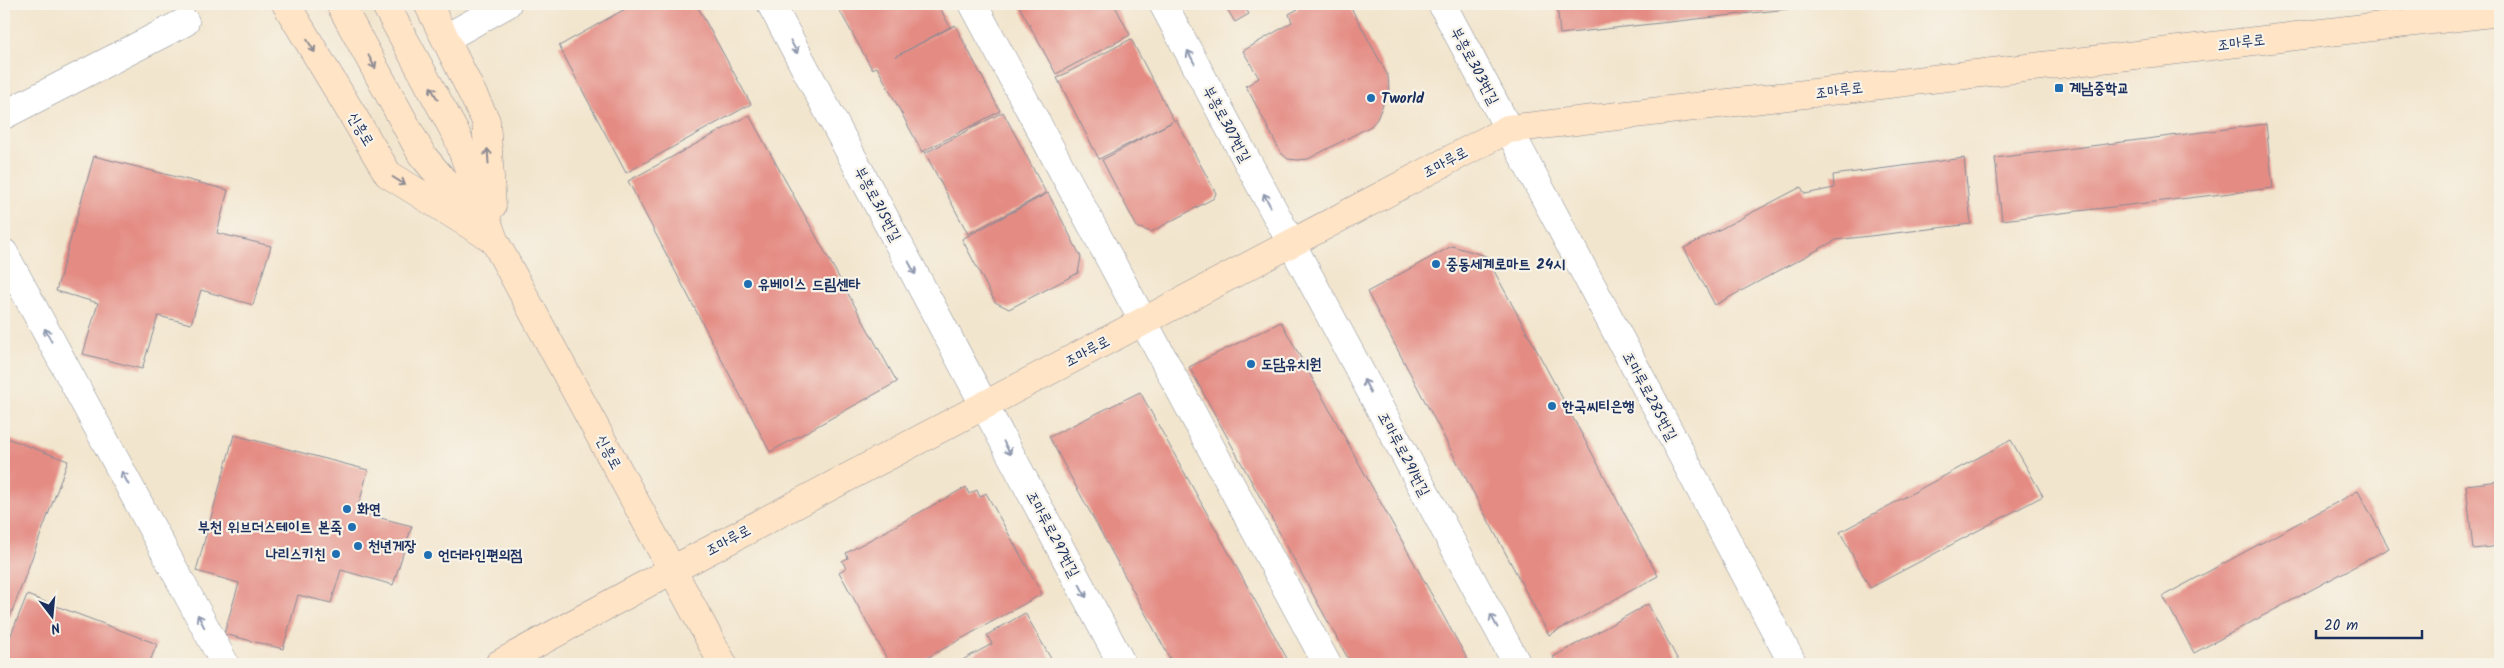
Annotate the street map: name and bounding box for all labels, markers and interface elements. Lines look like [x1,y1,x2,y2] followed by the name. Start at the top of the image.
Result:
[1444,23,1505,110] street label: 부흥로303번길
[2216,28,2267,58] street label: 조마루로
[307,38,317,52] one-way arrow
[790,39,799,54] one-way arrow
[1186,50,1195,65] one-way arrow
[368,54,377,69] one-way arrow
[1814,76,1865,106] street label: 조마루로
[2069,77,2129,101] place label: 계남중학교
[1196,82,1256,167] street label: 부흥로307번길
[2053,82,2065,94] marker: 계남중학교
[428,87,438,101] one-way arrow
[1381,87,1425,111] place label: Tworld
[1365,92,1377,104] marker: Tworld
[341,108,380,151] street label: 신흥로
[1419,141,1472,185] street label: 조마루로
[484,149,493,165] one-way arrow
[847,163,907,246] street label: 부흥로315번길
[392,175,406,186] one-way arrow
[1262,194,1272,208] one-way arrow
[1446,253,1565,277] place label: 중동세계로마트 24시
[1430,258,1442,270] marker: 중동세계로마트 24시
[907,260,917,274] one-way arrow
[758,273,861,297] place label: 유베이스 드림센타
[742,278,754,290] marker: 유베이스 드림센타
[43,328,52,343] one-way arrow
[1061,330,1114,374] street label: 조마루로
[1615,347,1683,445] street label: 조마루로285번길
[1261,353,1321,377] place label: 도담유치원
[1245,358,1257,370] marker: 도담유치원
[1362,378,1372,393] one-way arrow
[1561,395,1634,419] place label: 한국씨티은행
[1546,400,1558,412] marker: 한국씨티은행
[1371,408,1436,501] street label: 조마루로291번길
[589,431,627,474] street label: 신흥로
[1002,440,1012,455] one-way arrow
[119,471,129,486] one-way arrow
[1019,487,1085,582] street label: 조마루로297번길
[357,498,381,522] place label: 화연
[341,503,353,515] marker: 화연
[198,516,342,540] place label: 부천 위브더스테이트 본죽
[702,519,755,563] street label: 조마루로
[346,521,358,533] marker: 부천 위브더스테이트 본죽
[368,535,416,559] place label: 천년게장
[352,540,364,552] marker: 천년게장
[266,543,326,567] place label: 나리스키친
[438,544,523,568] place label: 언더라인편의점
[330,548,342,560] marker: 나리스키친
[422,549,434,561] marker: 언더라인편의점
[1079,583,1088,598] one-way arrow
[28,590,78,640] north arrow
[2316,608,2423,640] scale bar
[2324,614,2358,638] text: 20 m
[196,615,206,629] one-way arrow
[1488,615,1498,629] one-way arrow
[48,616,63,639] text: N

